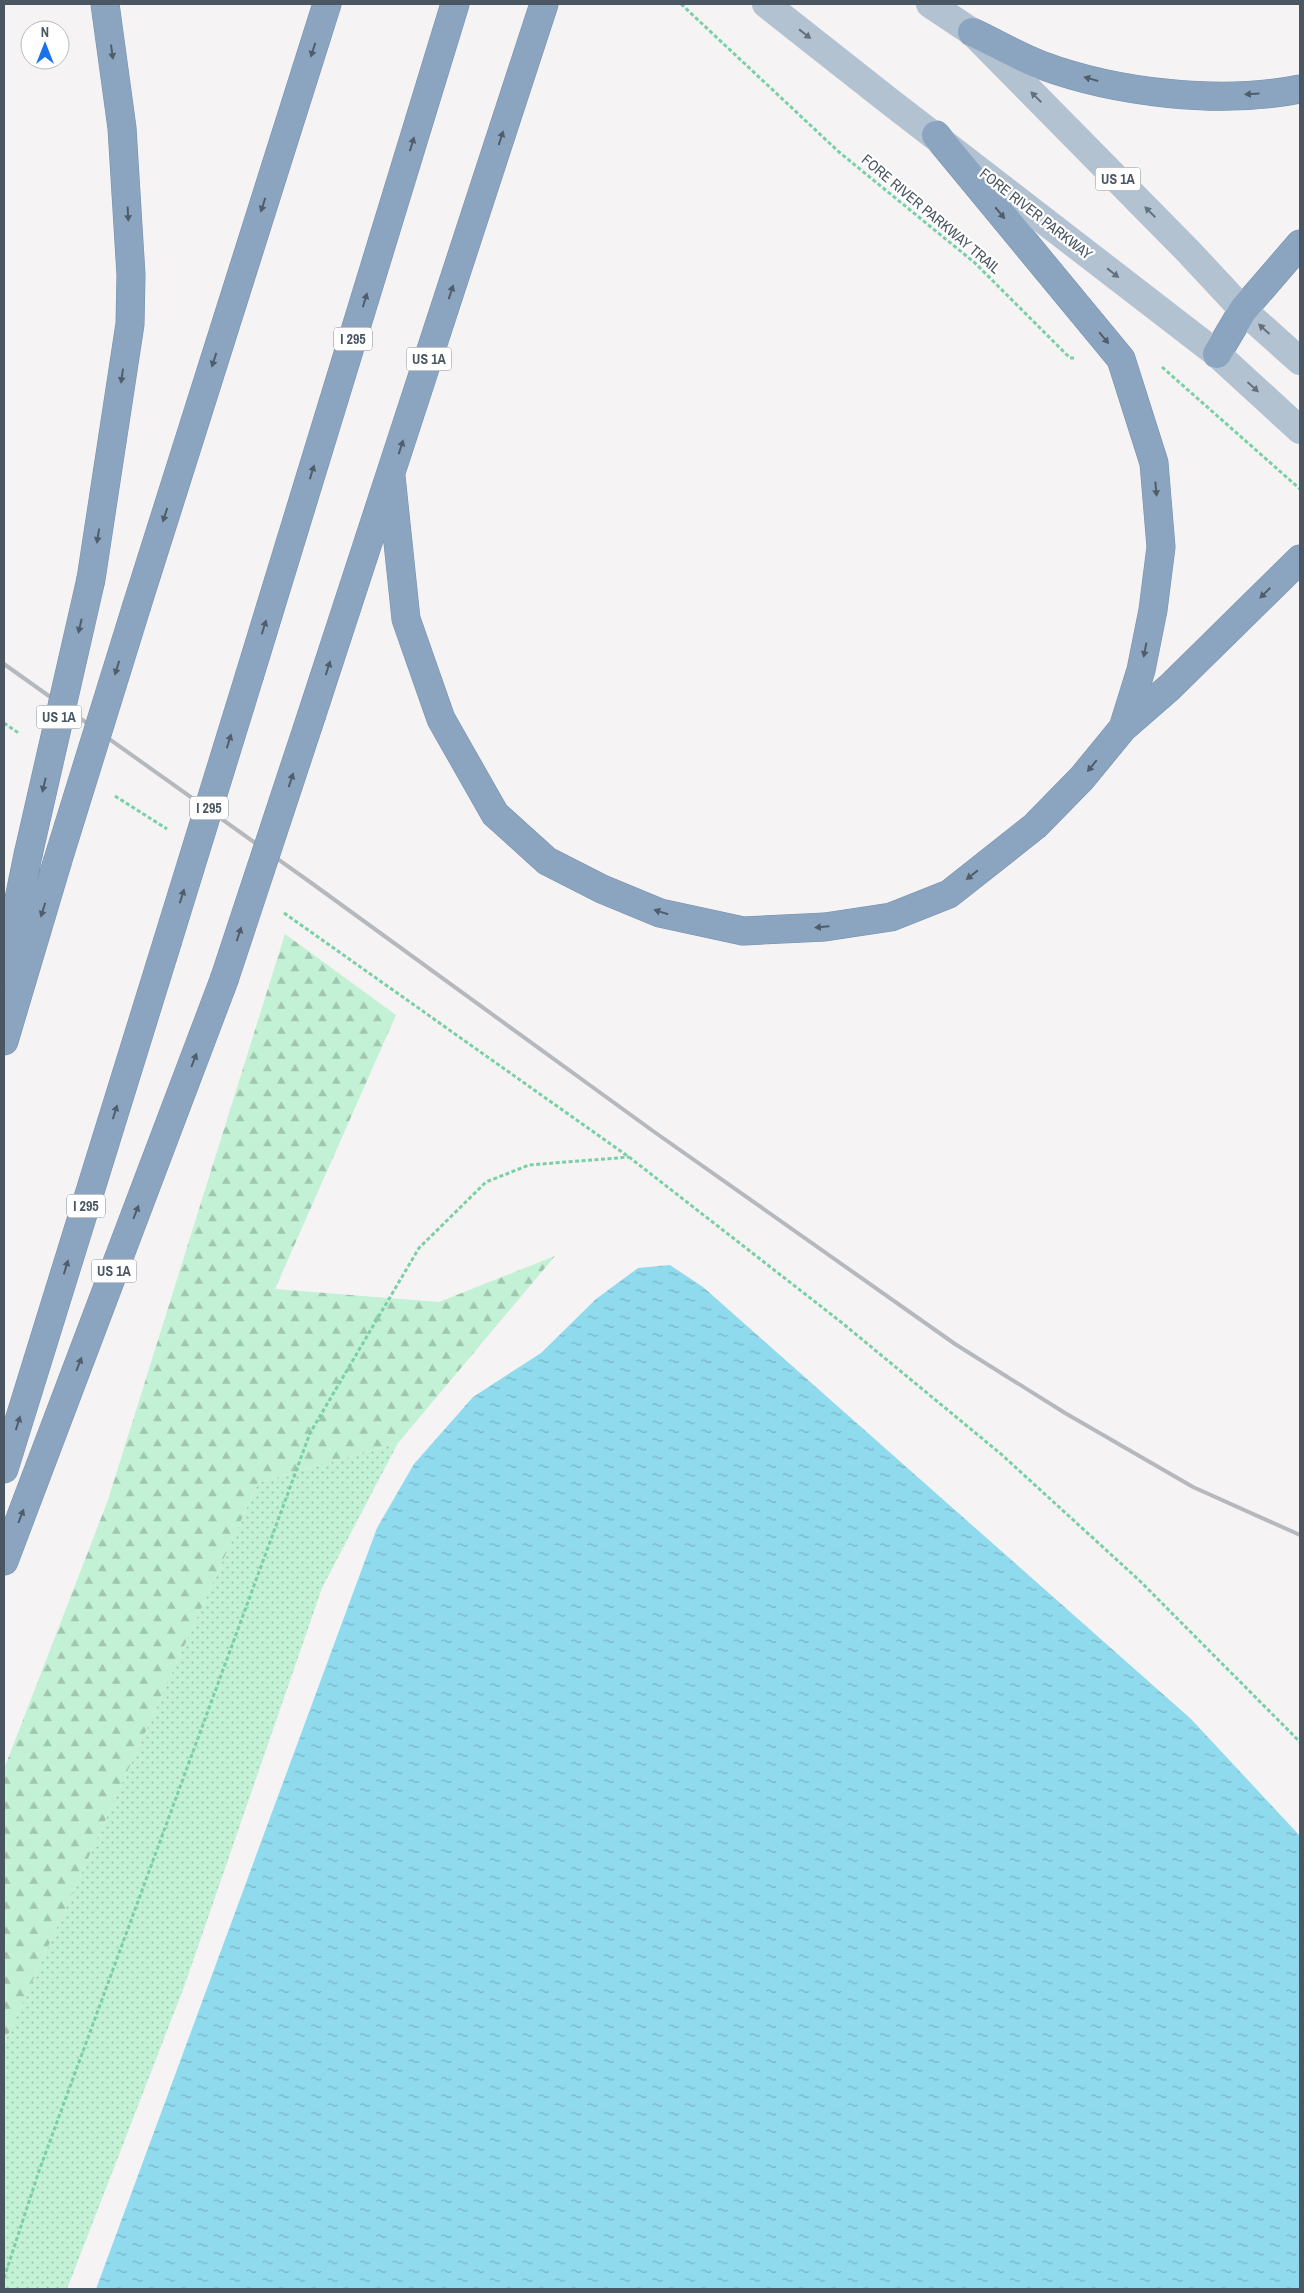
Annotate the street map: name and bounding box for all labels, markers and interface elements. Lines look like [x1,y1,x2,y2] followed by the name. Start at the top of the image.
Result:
[20,20,70,70] north arrow
[41,23,49,41] text: N
[798,29,811,40] one-way arrow
[308,43,316,58] one-way arrow
[108,44,116,60] one-way arrow
[1083,75,1098,83] one-way arrow
[1244,90,1260,98] one-way arrow
[1030,91,1042,103] one-way arrow
[498,130,506,145] one-way arrow
[409,137,417,152] one-way arrow
[857,149,1005,278] street label: FORE RIVER PARKWAY TRAIL
[976,163,1098,265] street label: FORE RIVER PARKWAY
[1096,168,1140,190] road number: US 1A
[259,198,267,213] one-way arrow
[124,206,132,222] one-way arrow
[995,206,1006,219] one-way arrow
[1145,207,1157,219] one-way arrow
[1106,268,1120,278] one-way arrow
[448,285,455,300] one-way arrow
[361,292,369,307] one-way arrow
[1257,323,1270,334] one-way arrow
[334,328,372,350] road number: I 295
[1098,332,1109,345] one-way arrow
[406,348,452,370] road number: US 1A
[210,353,218,368] one-way arrow
[118,368,126,384] one-way arrow
[1246,381,1258,393] one-way arrow
[397,439,405,454] one-way arrow
[308,464,316,479] one-way arrow
[1152,482,1160,498] one-way arrow
[161,508,169,523] one-way arrow
[93,528,101,544] one-way arrow
[1260,587,1272,599] one-way arrow
[76,619,84,634] one-way arrow
[261,619,269,634] one-way arrow
[1141,643,1149,659] one-way arrow
[325,660,332,675] one-way arrow
[113,661,121,676] one-way arrow
[36,706,82,729] road number: US 1A
[226,733,234,748] one-way arrow
[1086,759,1097,772] one-way arrow
[287,772,295,787] one-way arrow
[40,777,48,792] one-way arrow
[190,796,228,820] road number: I 295
[966,870,979,881] one-way arrow
[178,889,186,904] one-way arrow
[39,903,47,918] one-way arrow
[654,908,669,916] one-way arrow
[813,923,829,931] one-way arrow
[236,927,244,942] one-way arrow
[190,1052,198,1067] one-way arrow
[111,1105,119,1120] one-way arrow
[67,1194,105,1218] road number: I 295
[132,1204,140,1219] one-way arrow
[63,1260,71,1275] one-way arrow
[92,1260,136,1282] road number: US 1A
[75,1356,83,1371] one-way arrow
[15,1415,23,1430] one-way arrow
[18,1508,25,1523] one-way arrow

